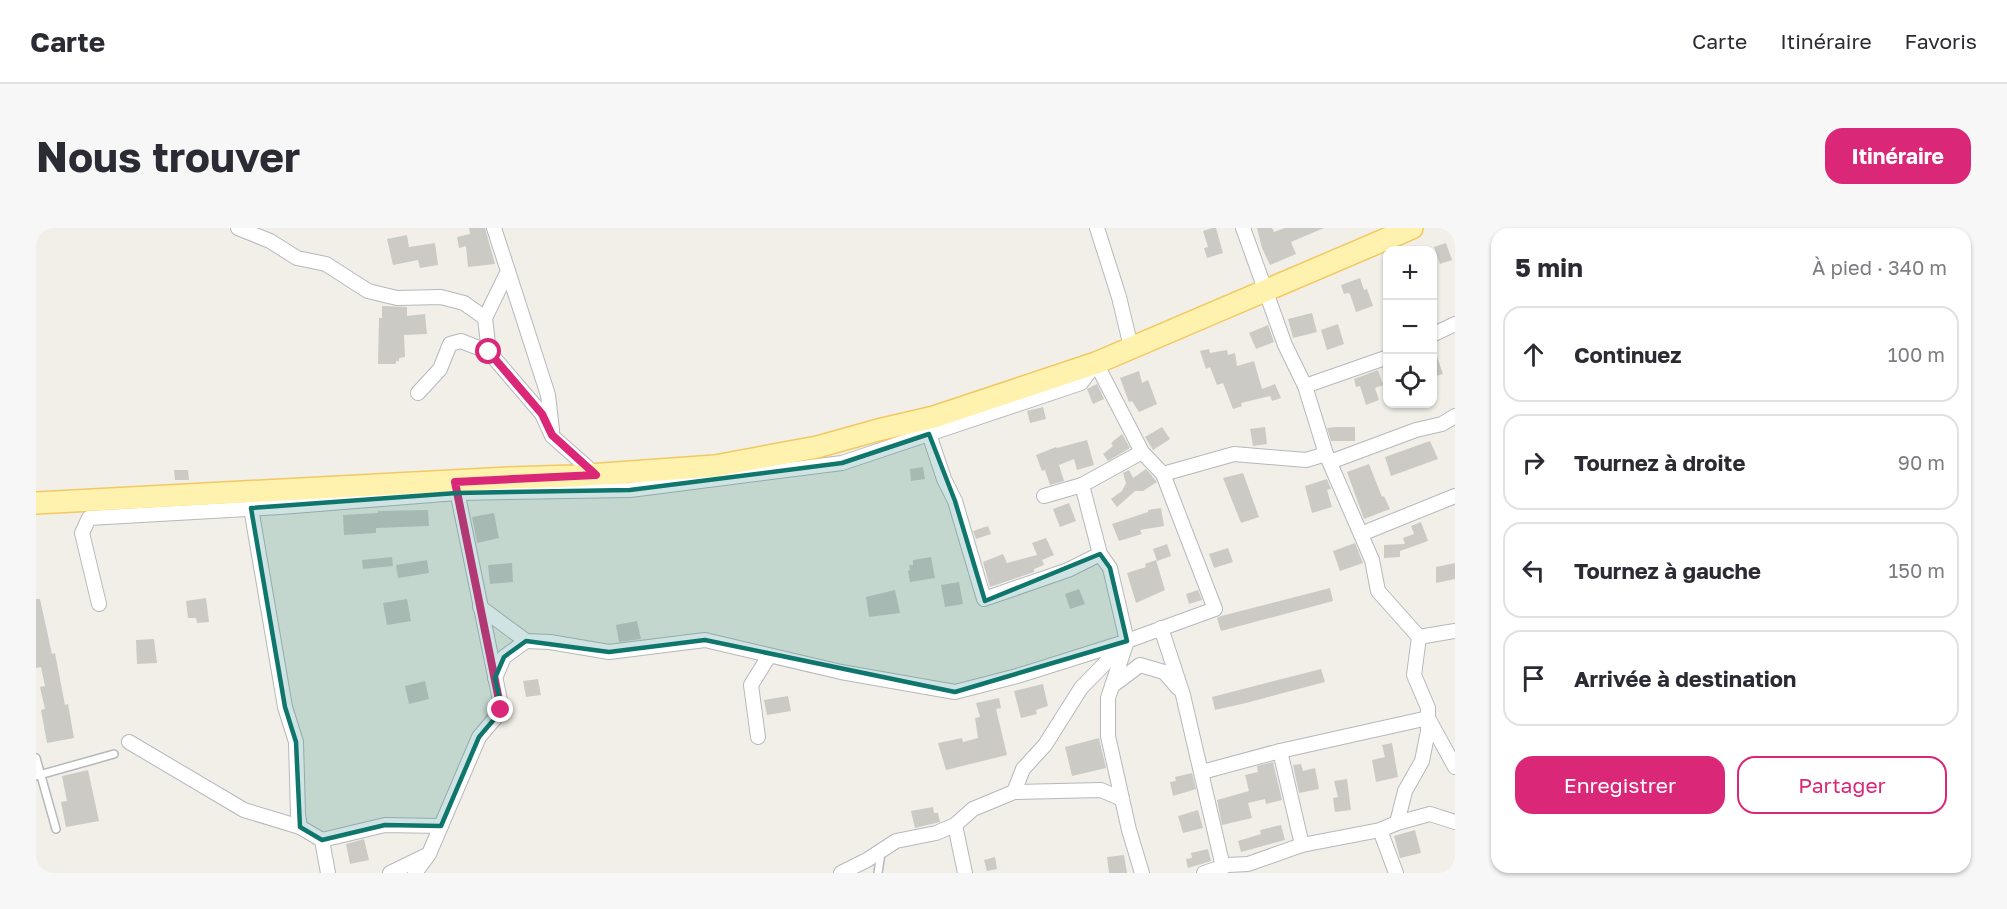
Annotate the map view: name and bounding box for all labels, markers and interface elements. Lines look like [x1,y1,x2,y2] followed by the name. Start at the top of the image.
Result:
[30,25,105,58] text: Carte
[1692,28,1747,54] text: Carte
[1780,28,1872,54] text: Itinéraire
[1905,28,1977,54] text: Favoris
[1825,128,1971,184] button: Itinéraire
[36,131,300,181] text: Nous trouver
[1383,246,1437,408] map controls
[1383,246,1437,300] button: +
[1515,252,1583,283] text: 5 min
[1812,255,1947,279] text: À pied · 340 m
[1383,300,1437,354] button: −
[475,338,501,364] route start
[1517,338,1550,371] icon: ahead
[1574,341,1681,368] text: Continuez
[1888,342,1945,366] text: 100 m
[1383,354,1437,408] button: locate
[1517,446,1550,479] icon: right
[1574,449,1745,476] text: Tournez à droite
[1898,450,1945,474] text: 90 m
[1517,554,1550,587] icon: left
[1574,557,1761,584] text: Tournez à gauche
[1889,558,1945,582] text: 150 m
[1517,662,1550,695] icon: arrive
[1574,665,1796,692] text: Arrivée à destination
[487,696,513,722] route end
[1515,756,1725,814] button: Enregistrer
[1737,756,1947,814] button: Partager

